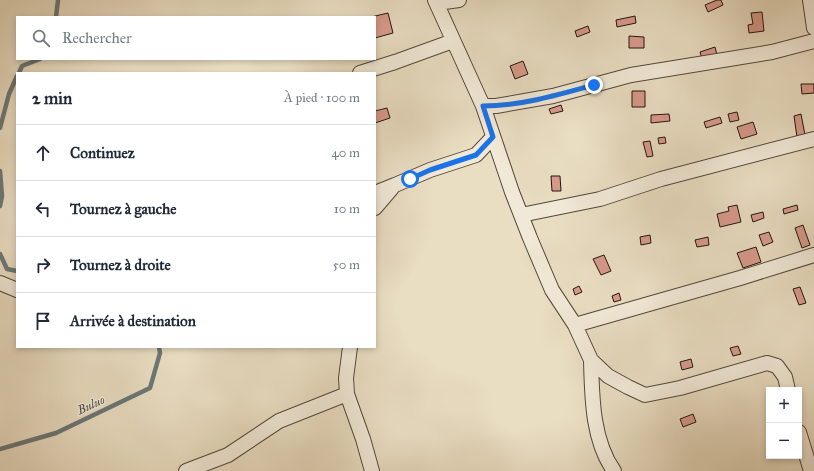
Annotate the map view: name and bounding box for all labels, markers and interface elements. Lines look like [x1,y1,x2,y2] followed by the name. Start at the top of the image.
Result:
[16,16,376,60] search box
[30,27,52,49] icon: search
[62,29,132,47] text: Rechercher
[585,76,603,94] route end
[32,88,72,109] text: 2 min
[284,90,360,106] text: À pied · 100 m
[32,142,54,164] icon: ahead
[70,144,135,162] text: Continuez
[331,145,360,161] text: 40 m
[401,170,419,188] route start
[32,198,54,220] icon: left
[70,200,177,218] text: Tournez à gauche
[334,201,360,217] text: 10 m
[32,254,54,276] icon: right
[70,256,171,274] text: Tournez à droite
[333,257,360,273] text: 50 m
[32,310,54,332] icon: arrive
[70,312,196,330] text: Arrivée à destination
[766,387,802,459] map controls
[766,387,802,423] button: +
[74,392,107,418] water label: Buluo
[766,423,802,459] button: −

